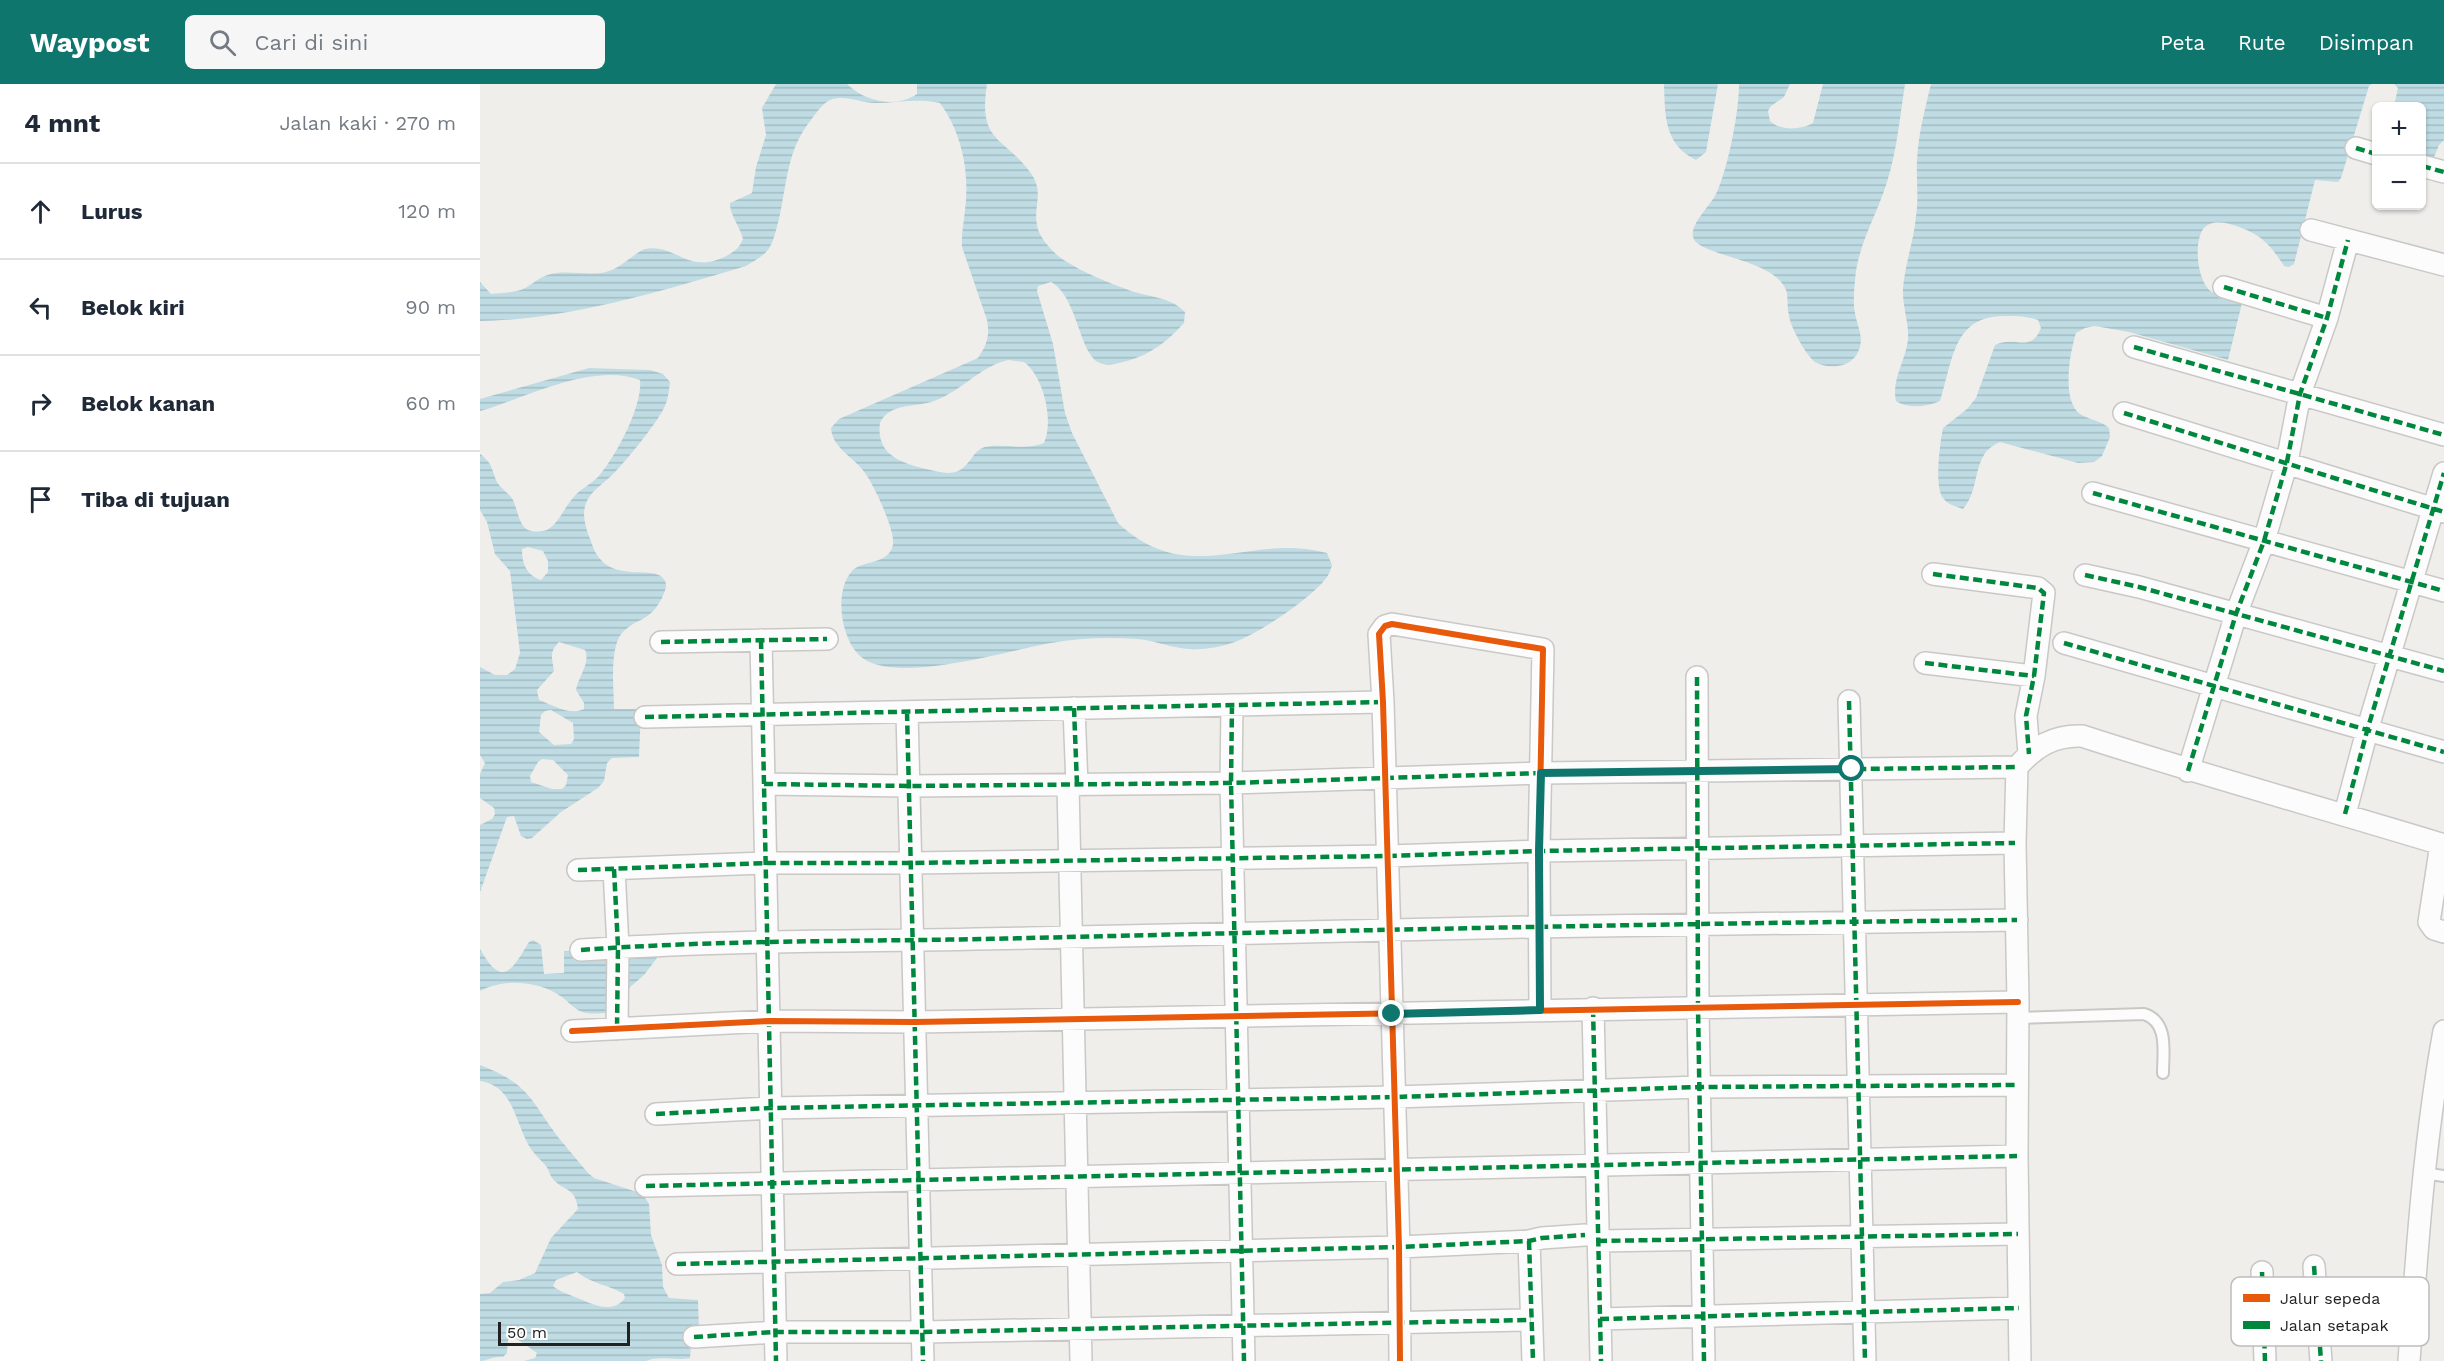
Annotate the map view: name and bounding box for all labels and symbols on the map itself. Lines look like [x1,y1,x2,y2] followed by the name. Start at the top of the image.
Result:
[1838,755,1864,781] route start
[1378,1000,1404,1026] route end
[2231,1277,2429,1346] legend
[2280,1289,2380,1308] text: Jalur sepeda
[2280,1316,2388,1335] text: Jalan setapak
[498,1319,630,1346] scale bar

